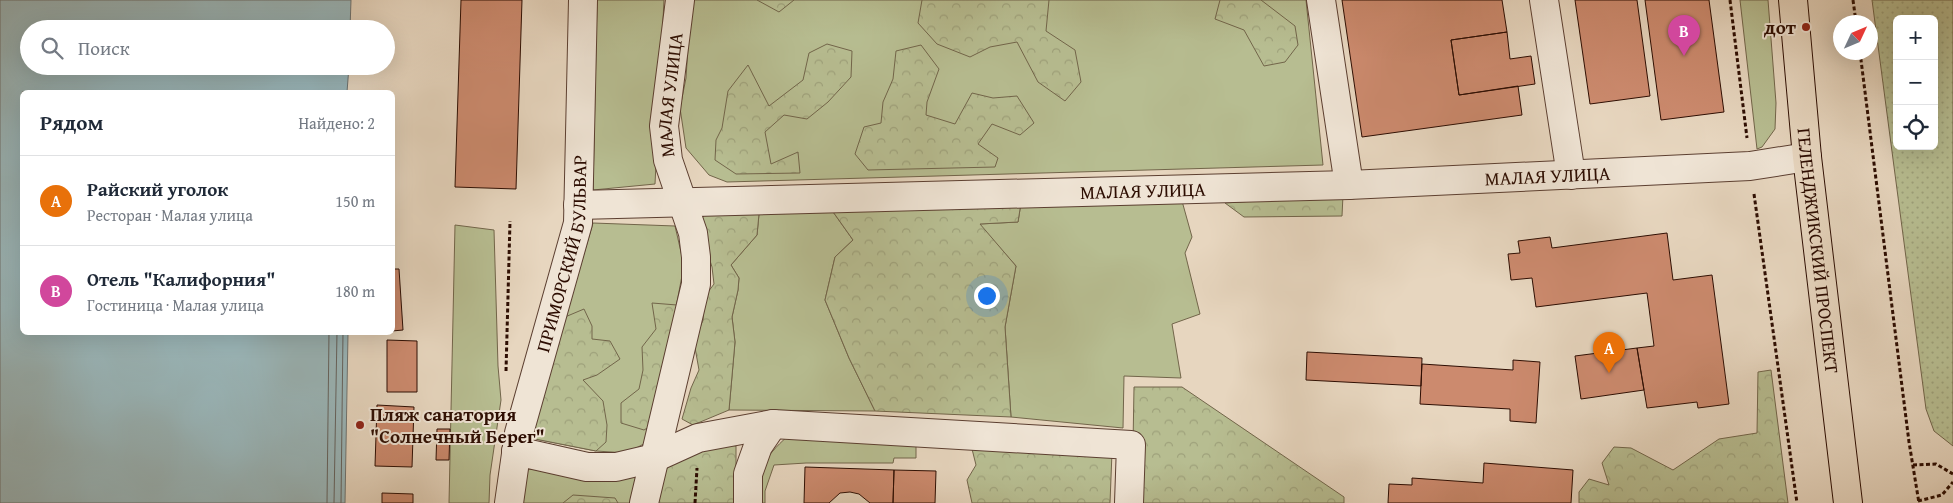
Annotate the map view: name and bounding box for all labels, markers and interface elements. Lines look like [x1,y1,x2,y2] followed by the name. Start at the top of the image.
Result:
[1764,13,1797,41] place label: дот
[1668,15,1700,56] pin: B
[1833,15,1878,60] north arrow
[1893,15,1938,150] map controls
[1893,15,1938,60] button: +
[20,20,395,75] search box
[1800,21,1812,33] marker: дот
[649,30,690,159] street label: МАЛАЯ УЛИЦА
[38,34,66,62] icon: search
[78,34,130,62] text: Поиск
[1893,60,1938,105] button: −
[1893,105,1938,150] button: locate
[40,107,103,138] text: Рядом
[298,111,375,135] text: Найдено: 2
[1790,127,1847,375] street label: ГЕЛЕНДЖИКСКИЙ ПРОСПЕКТ
[528,155,594,355] street label: ПРИМОРСКИЙ БУЛЬВАР
[1484,159,1611,193] street label: МАЛАЯ УЛИЦА
[87,175,228,203] text: Райский уголок
[1080,175,1206,206] street label: МАЛАЯ УЛИЦА
[51,189,61,213] text: A
[335,189,375,213] text: 150 m
[87,203,253,227] text: Ресторан · Малая улица
[87,265,275,293] text: Отель "Калифорния"
[51,279,61,303] text: B
[335,279,375,303] text: 180 m
[974,283,1000,309] your location
[87,293,264,317] text: Гостиница · Малая улица
[1593,332,1625,373] pin: A
[370,400,545,450] place label: Пляж санатория "Солнечный Берег"
[354,419,366,431] marker: Пляж санатория "Солнечный Берег"

